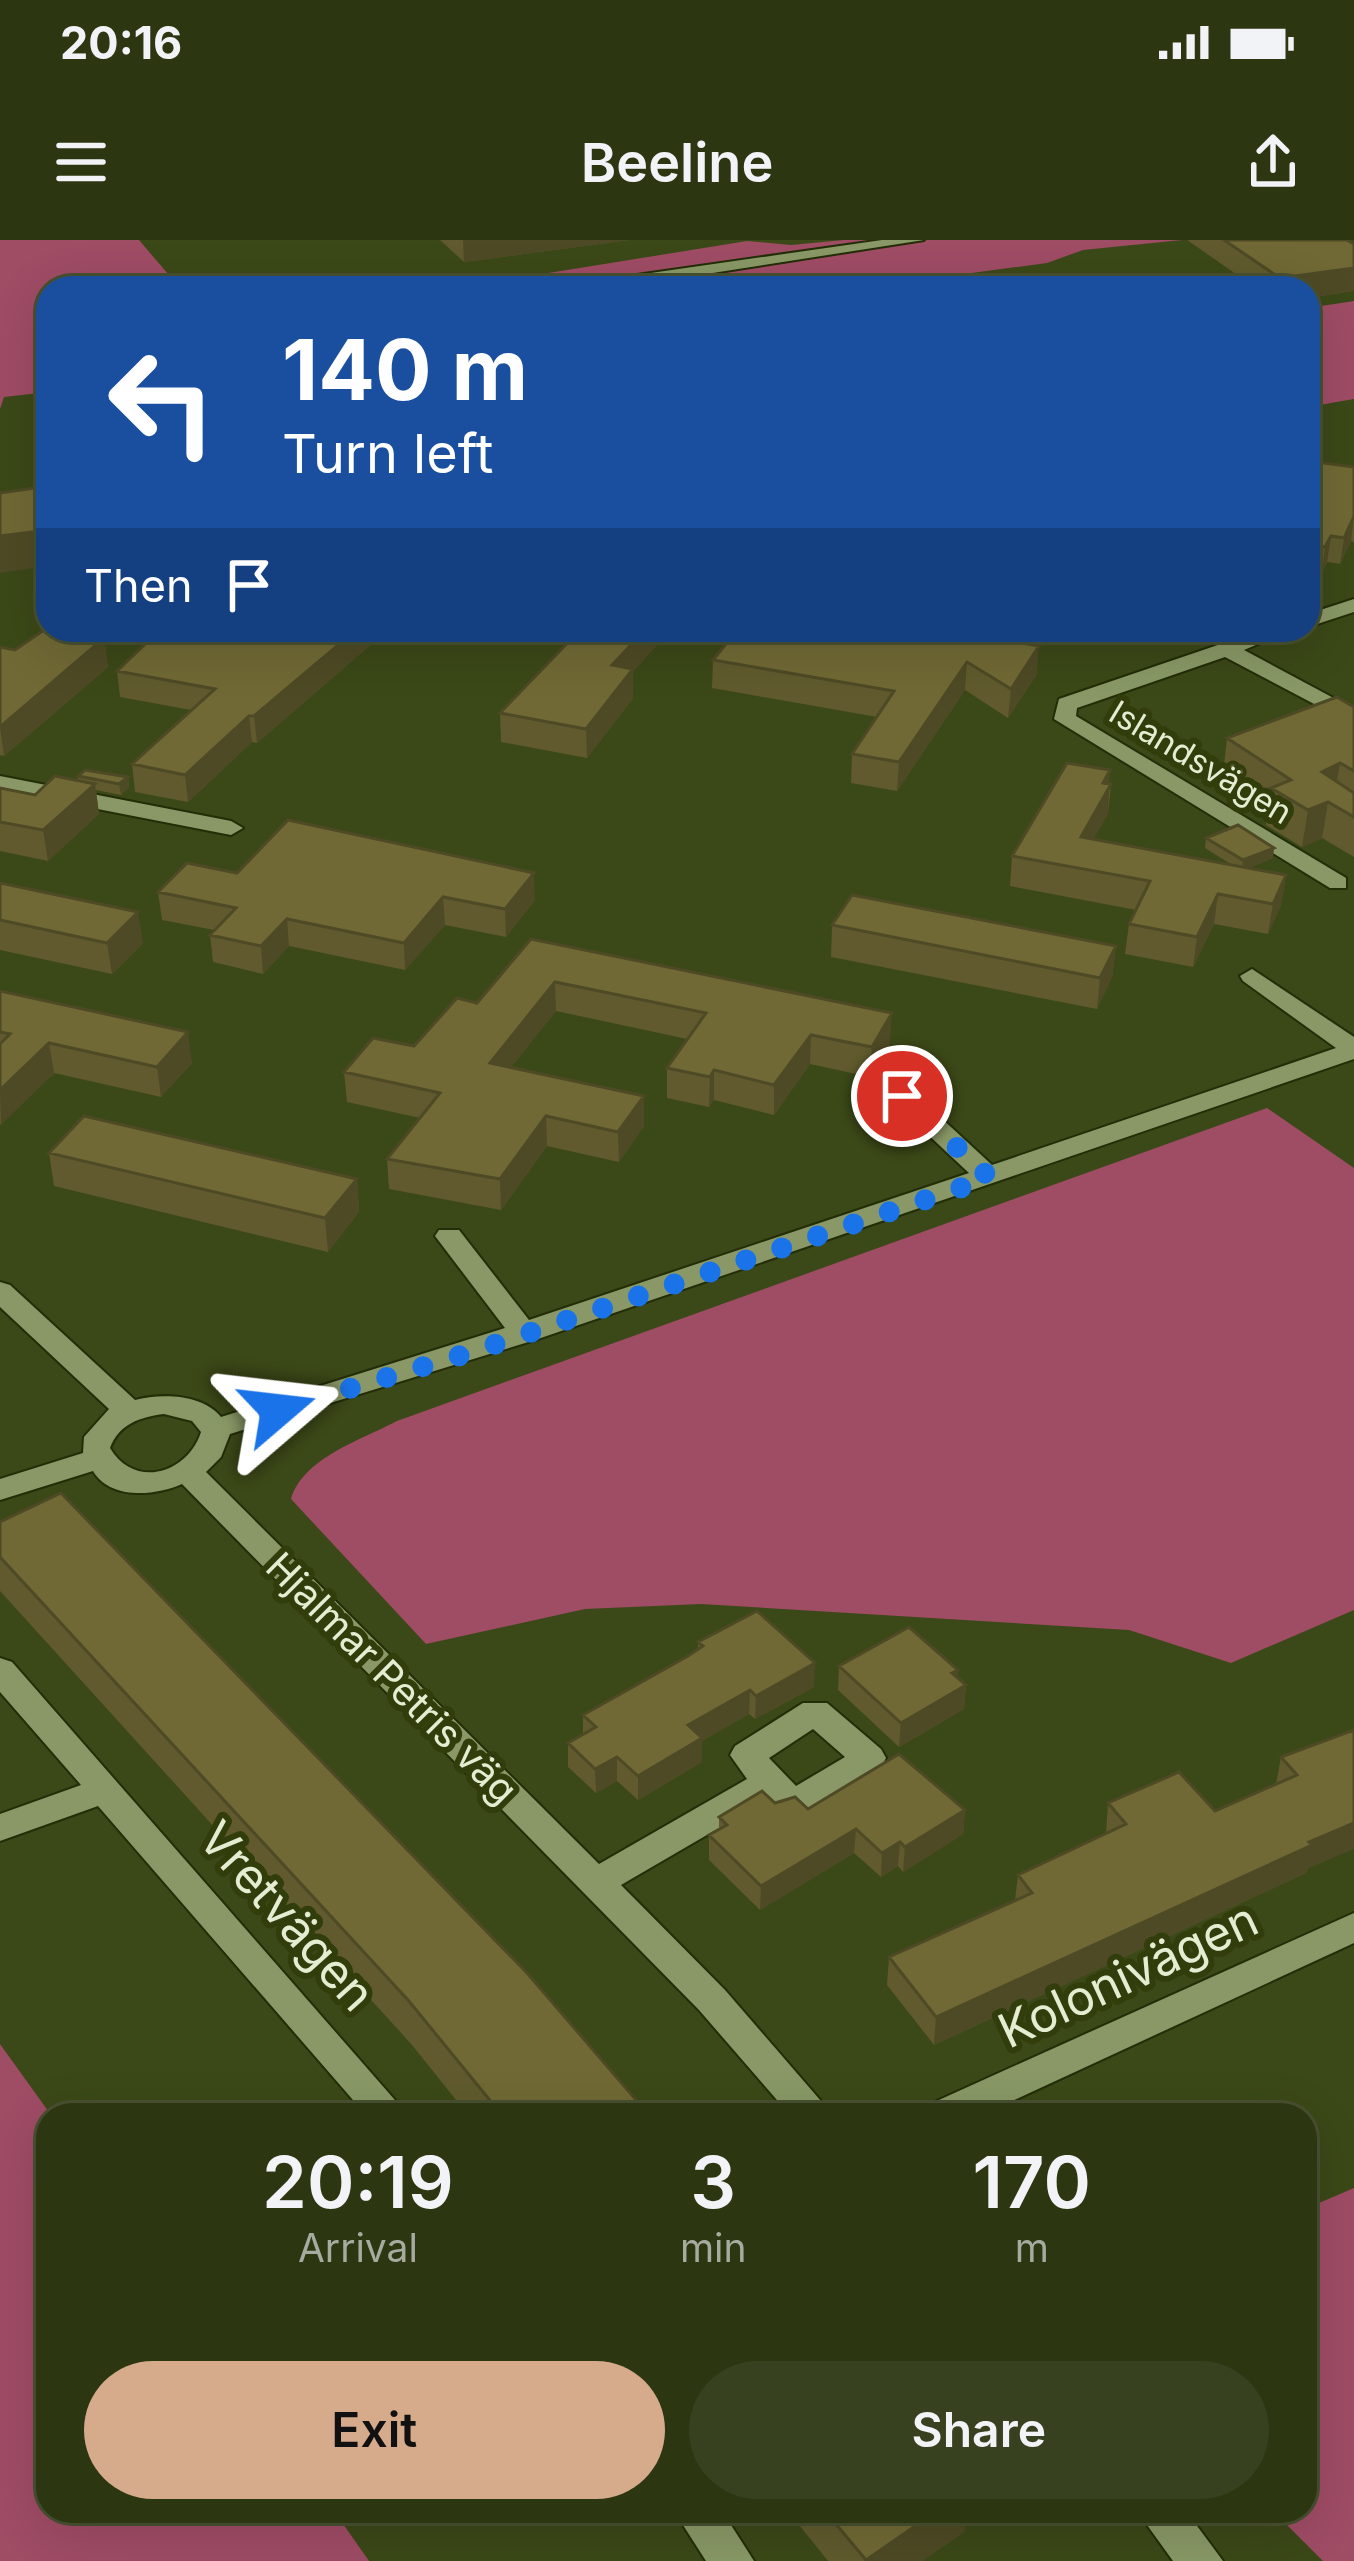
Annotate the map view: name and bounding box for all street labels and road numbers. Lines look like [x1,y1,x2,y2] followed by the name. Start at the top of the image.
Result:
[1102,692,1300,832] street label: Islandsvägen
[257,1542,528,1813] street label: Hjalmar Petris väg
[187,1809,388,2023] street label: Vretvägen
[989,1889,1267,2060] street label: Kolonivägen

